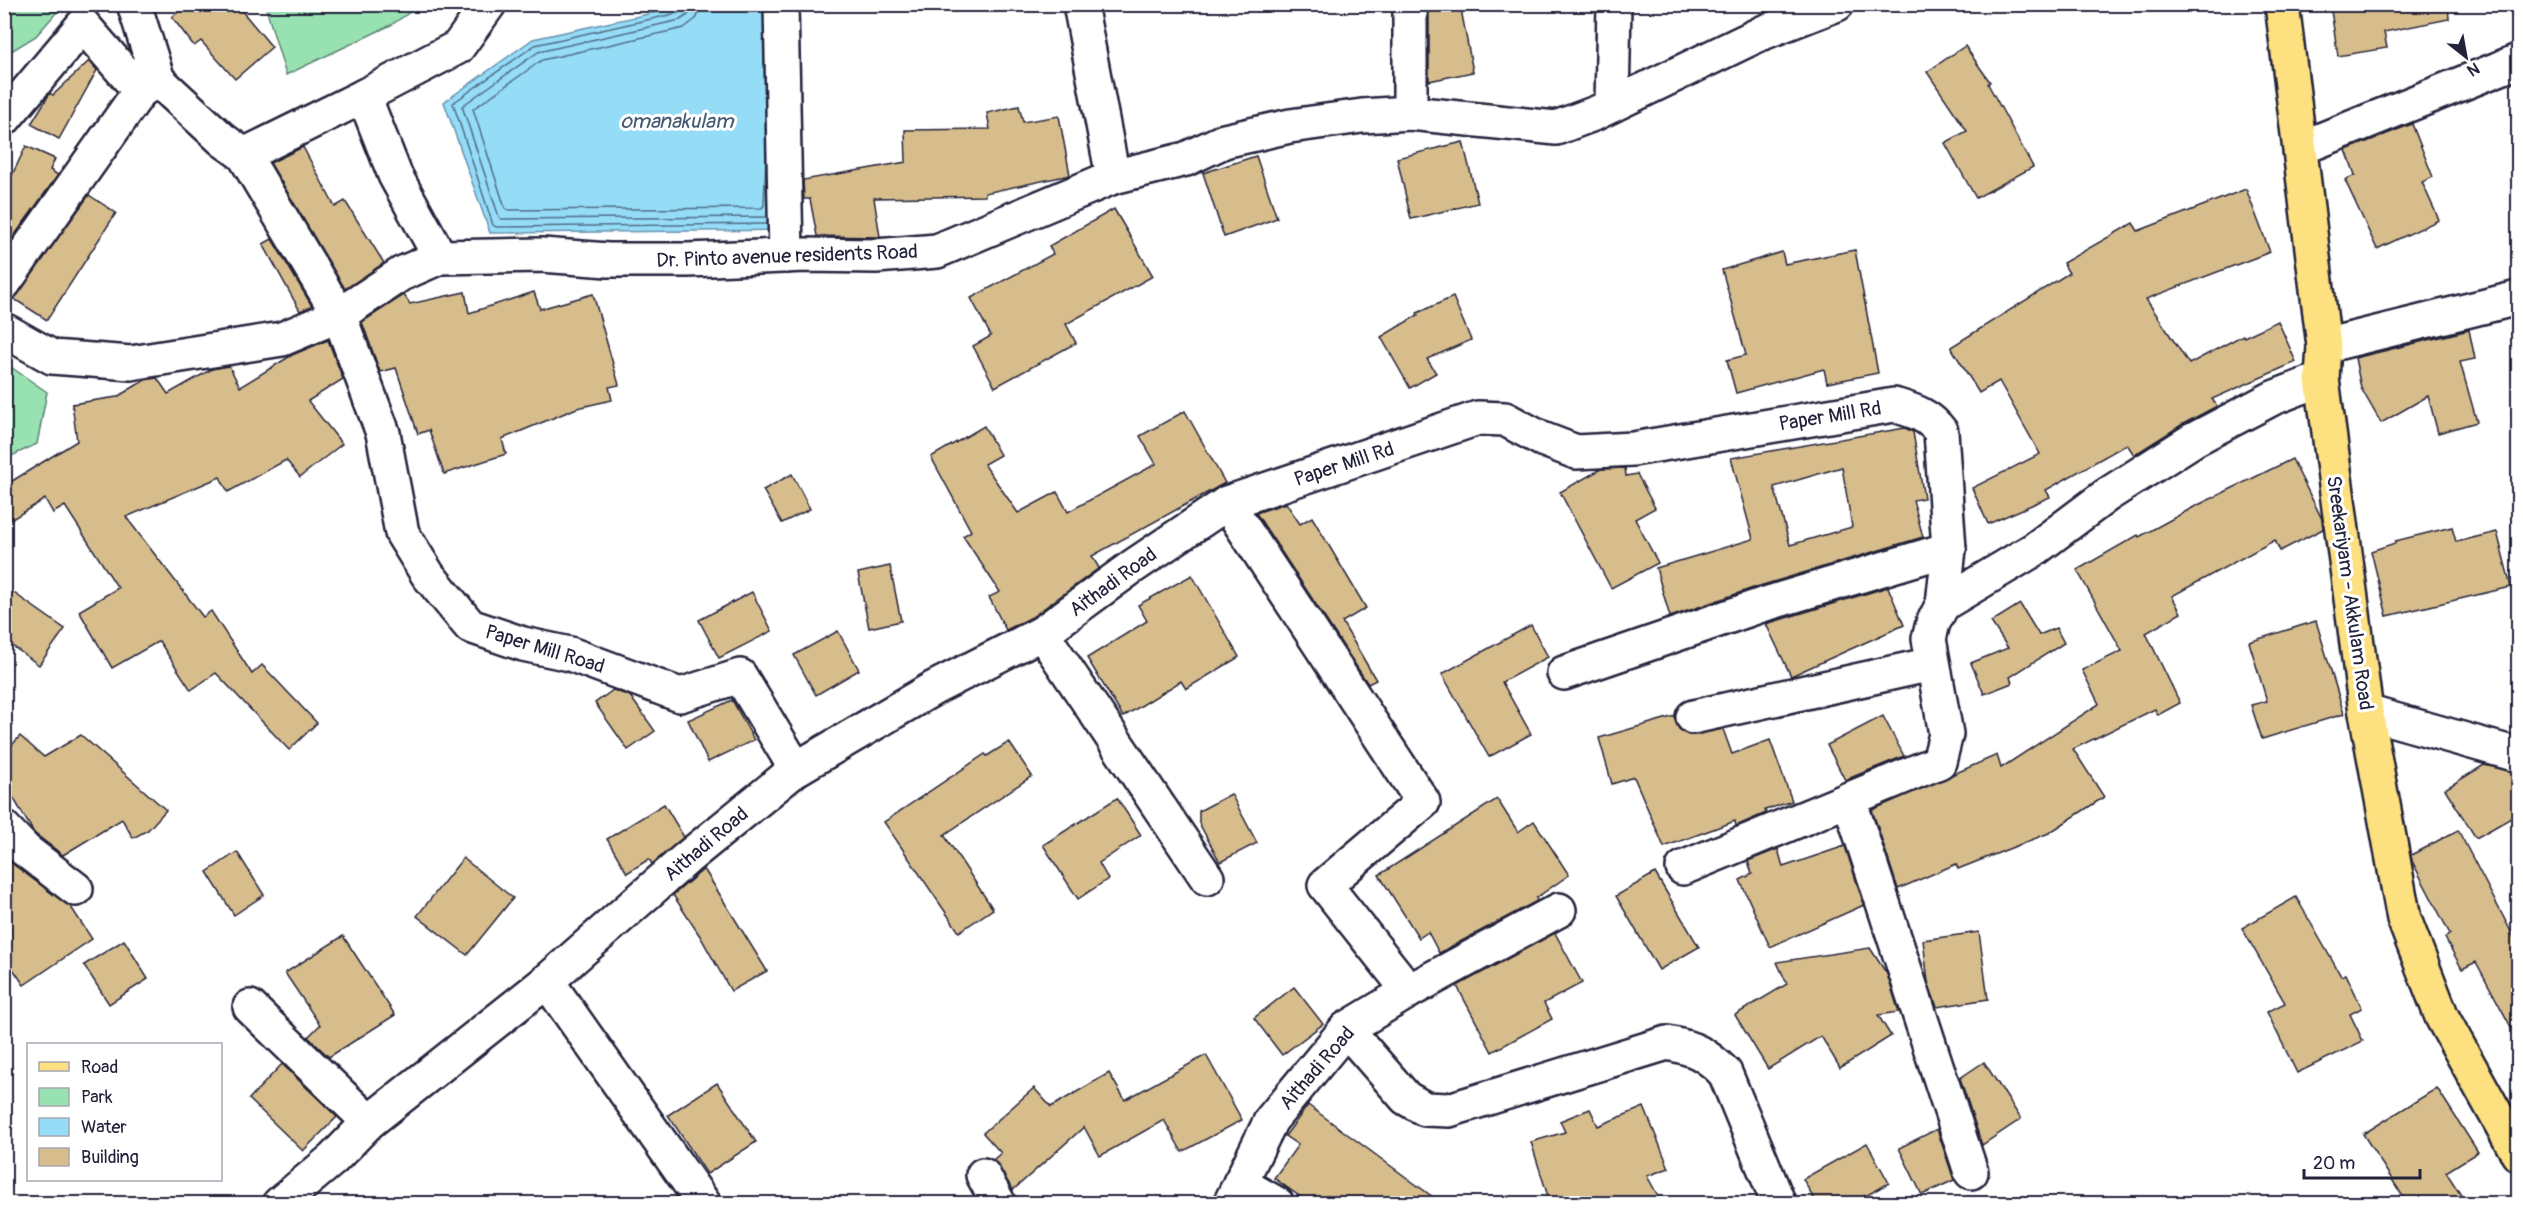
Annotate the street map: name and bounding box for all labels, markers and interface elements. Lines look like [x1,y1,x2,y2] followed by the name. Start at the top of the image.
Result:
[2436,27,2496,87] north arrow
[2463,58,2483,80] text: N
[621,108,735,135] water label: omanakulam
[656,239,918,273] street label: Dr. Pinto avenue residents Road
[1777,396,1883,436] street label: Paper Mill Rd
[1291,436,1397,492] street label: Paper Mill Rd
[2321,474,2379,712] street label: Sreekariyam - Akkulam Road
[1064,542,1162,622] street label: Aithadi Road
[482,619,608,679] street label: Paper Mill Road
[659,802,753,886] street label: Aithadi Road
[1274,1021,1360,1115] street label: Aithadi Road
[27,1043,222,1181] legend
[81,1056,118,1079] text: Road
[81,1086,113,1109] text: Park
[81,1116,127,1139] text: Water
[2304,1142,2420,1180] scale bar
[81,1146,139,1169] text: Building
[2313,1152,2355,1175] text: 20 m

